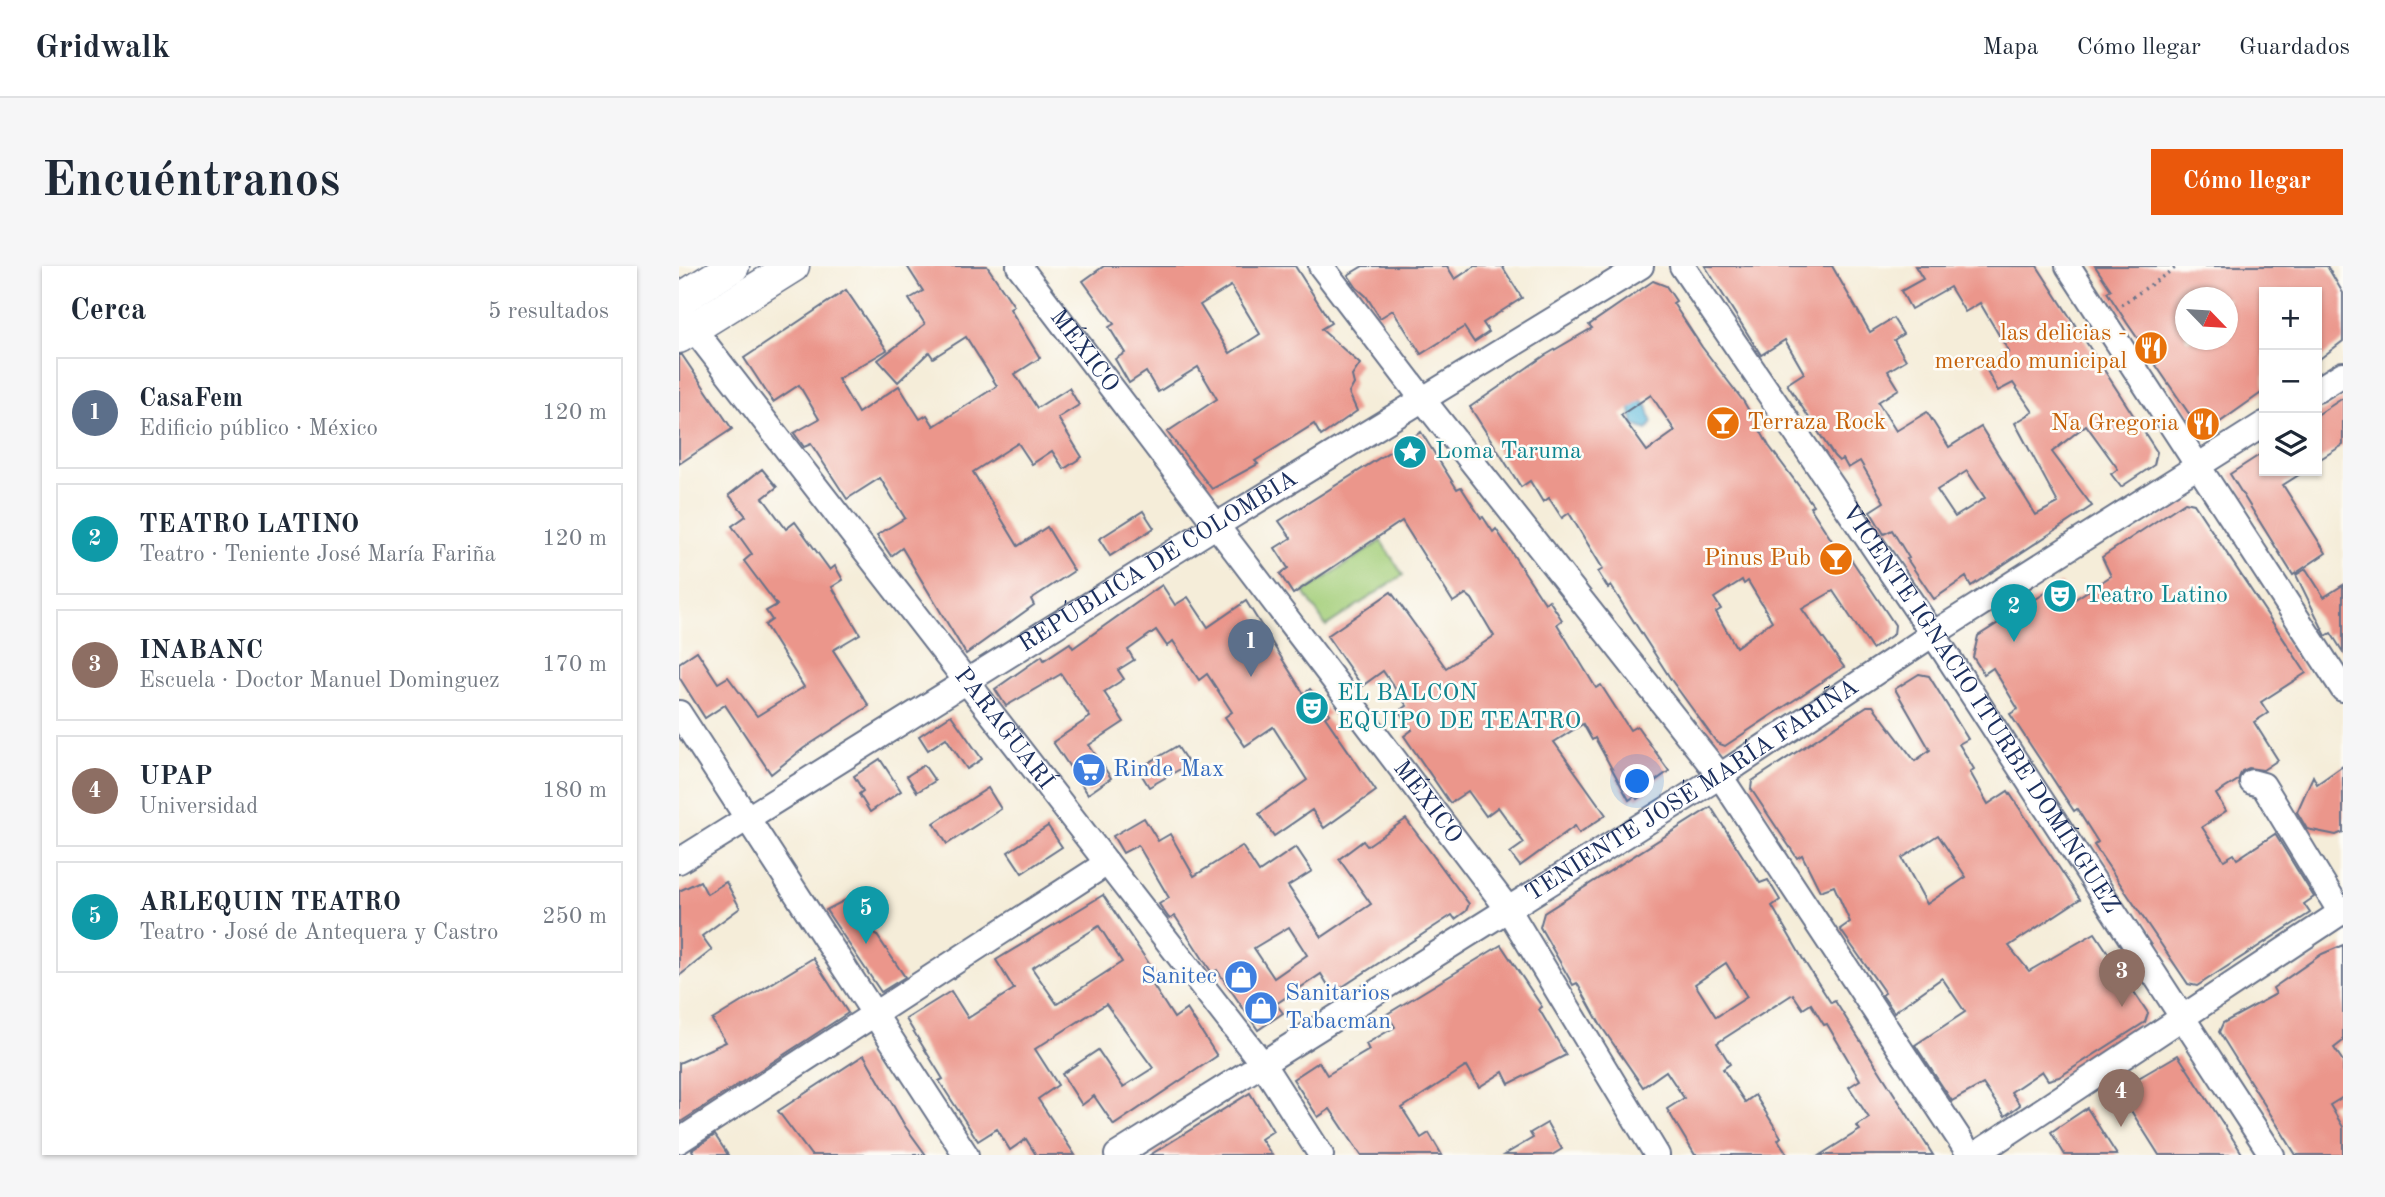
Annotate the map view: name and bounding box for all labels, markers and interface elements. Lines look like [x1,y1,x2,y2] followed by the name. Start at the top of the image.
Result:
[35,32,170,65] text: Gridwalk
[1982,36,2039,60] text: Mapa
[2077,36,2201,60] text: Cómo llegar
[2239,36,2350,60] text: Guardados
[2151,149,2343,215] button: Cómo llegar
[42,158,340,207] text: Encuéntranos
[2175,287,2238,350] north arrow
[2259,287,2322,476] map controls
[2259,287,2322,350] button: +
[70,296,146,326] text: Cerca
[488,300,609,323] text: 5 resultados
[1045,305,1123,397] street label: MÉXICO
[1935,322,2127,374] place label: las delicias - mercado municipal
[2132,329,2170,367] restaurant icon: las delicias - mercado municipal
[2259,350,2322,413] button: −
[139,386,243,412] text: CasaFem
[88,401,102,424] text: 1
[542,401,607,424] text: 120 m
[1704,404,1742,442] bar icon: Terraza Rock
[2184,405,2222,443] restaurant icon: Na Gregoria
[1747,411,1886,435] place label: Terraza Rock
[2051,412,2179,436] place label: Na Gregoria
[2259,413,2322,476] button: layers
[139,417,378,440] text: Edificio público · México
[1391,433,1429,471] place icon: Loma Taruma
[1435,440,1582,464] place label: Loma Taruma
[1015,467,1302,657] street label: REPÚBLICA DE COLOMBIA
[1836,500,2123,918] street label: VICENTE IGNACIO ITURBE DOMÍNGUEZ
[139,512,359,538] text: TEATRO LATINO
[88,527,102,550] text: 2
[542,527,607,550] text: 120 m
[1817,540,1855,578] bar icon: Pinus Pub
[139,543,496,566] text: Teatro · Teniente José María Fariña
[1704,547,1811,571] place label: Pinus Pub
[2041,577,2079,615] theatre icon: Teatro Latino
[1991,584,2037,642] pin: 2
[2085,584,2228,608] place label: Teatro Latino
[1228,619,1274,677] pin: 1
[139,638,263,664] text: INABANC
[88,653,102,676] text: 3
[542,653,607,676] text: 170 m
[949,664,1061,794] street label: PARAGUARÍ
[139,669,500,692] text: Escuela · Doctor Manuel Dominguez
[1522,675,1863,907] street label: TENIENTE JOSÉ MARÍA FARIÑA
[1337,682,1581,734] place label: EL BALCON EQUIPO DE TEATRO
[1293,689,1331,727] theatre icon: EL BALCON EQUIPO DE TEATRO
[1070,751,1108,789] supermarket icon: Rinde Max
[1388,757,1466,848] street label: MÉXICO
[1113,758,1224,782] place label: Rinde Max
[139,764,213,790] text: UPAP
[1620,764,1654,798] your location
[88,779,102,802] text: 4
[542,779,607,802] text: 180 m
[139,795,258,818] text: Universidad
[843,886,889,944] pin: 5
[139,890,401,916] text: ARLEQUIN TEATRO
[88,905,102,928] text: 5
[542,905,607,928] text: 250 m
[139,921,498,944] text: Teatro · José de Antequera y Castro
[2099,949,2145,1007] pin: 3
[1222,958,1260,996] shop icon: Sanitec
[1141,965,1217,989] place label: Sanitec
[1285,982,1391,1034] place label: Sanitarios Tabacman
[1242,989,1280,1027] shop icon: Sanitarios Tabacman
[2098,1069,2144,1127] pin: 4

